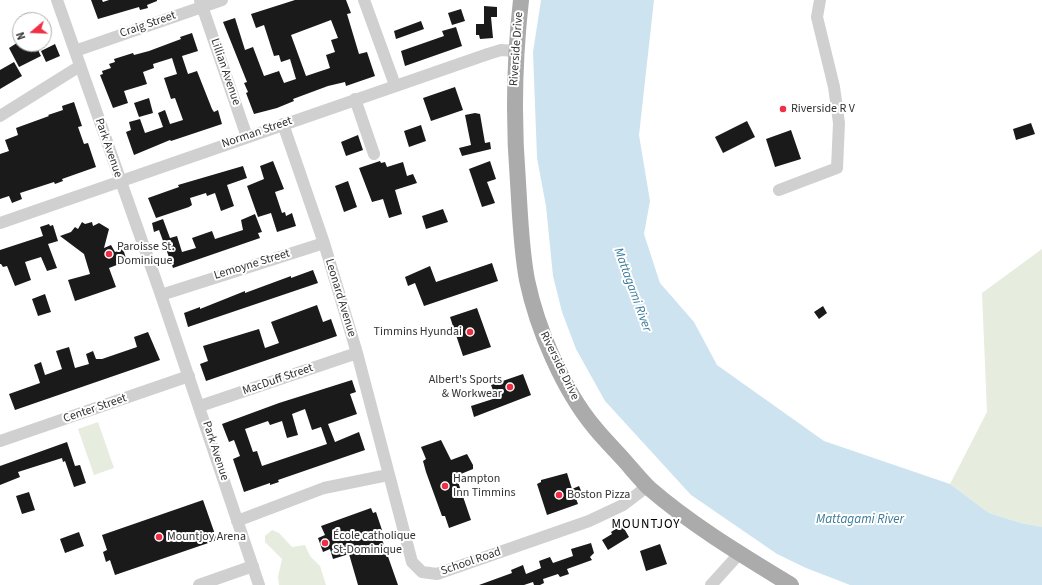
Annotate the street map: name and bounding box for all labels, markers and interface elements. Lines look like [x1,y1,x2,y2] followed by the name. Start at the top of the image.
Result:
[118,9,178,41] street label: Craig Street
[507,11,527,87] street label: Riverside Drive
[12,12,52,52] north arrow
[13,30,29,42] text: N
[207,37,243,107] street label: Lillian Avenue
[791,102,855,116] place label: Riverside R V
[778,104,788,114] marker: Riverside R V
[220,114,294,152] street label: Norman Street
[91,116,125,180] street label: Park Avenue
[117,240,174,268] place label: Paroisse St. Dominique
[610,246,654,334] water label: Mattagami River
[212,247,292,283] street label: Lemoyne Street
[104,249,114,259] marker: Paroisse St. Dominique
[321,257,359,339] street label: Leonard Avenue
[374,325,462,339] place label: Timmins Hyundai
[465,327,475,337] marker: Timmins Hyundai
[536,329,582,403] street label: Riverside Drive
[241,361,315,399] street label: MacDuff Street
[429,373,502,401] place label: Albert's Sports & Workwear
[505,382,515,392] marker: Albert's Sports & Workwear
[62,391,128,427] street label: Center Street
[199,419,231,483] street label: Park Avenue
[453,472,516,500] place label: Hampton Inn Timmins
[440,481,450,491] marker: Hampton Inn Timmins
[567,488,630,502] place label: Boston Pizza
[554,490,564,500] marker: Boston Pizza
[816,512,904,528] water label: Mattagami River
[612,517,680,533] district label: MOUNTJOY
[333,529,416,557] place label: École catholique St-Dominique
[167,530,246,544] place label: Mountjoy Arena
[154,532,164,542] marker: Mountjoy Arena
[320,538,330,548] marker: École catholique St-Dominique
[439,545,503,579] street label: School Road

